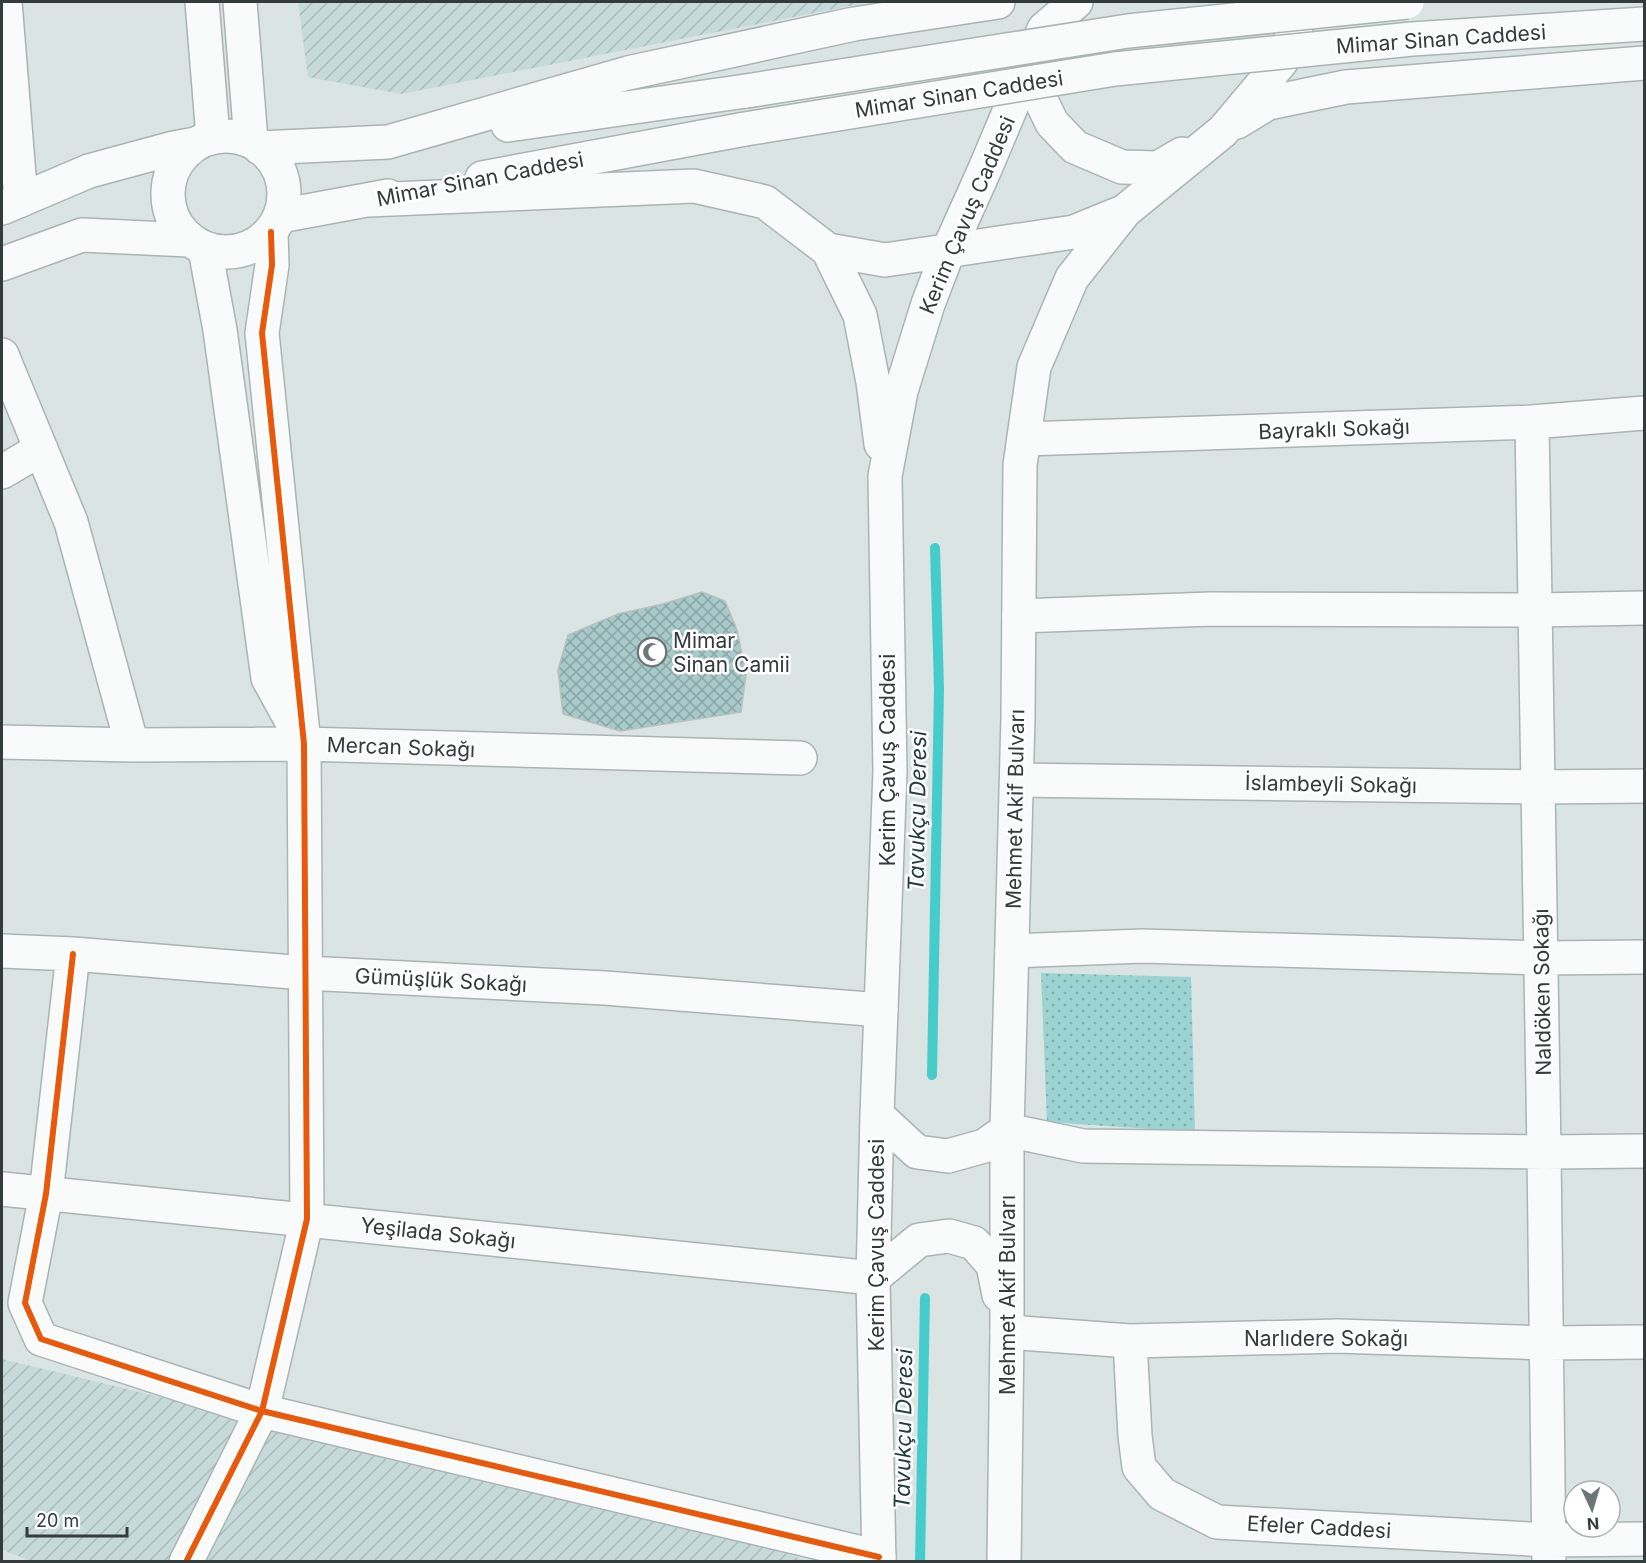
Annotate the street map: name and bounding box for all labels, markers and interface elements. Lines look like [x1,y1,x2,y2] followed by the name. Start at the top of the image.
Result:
[1335,19,1547,59] street label: Mimar Sinan Caddesi
[853,65,1065,123] street label: Mimar Sinan Caddesi
[914,112,1020,318] street label: Kerim Çavuş Caddesi
[374,147,586,211] street label: Mimar Sinan Caddesi
[1258,414,1410,444] street label: Bayraklı Sokağı
[673,628,790,677] place label: Mimar Sinan Camii
[636,636,668,668] mosque icon: Mimar Sinan Camii
[875,654,900,866] street label: Kerim Çavuş Caddesi
[1001,709,1029,909] street label: Mehmet Akif Bulvarı
[903,730,931,891] water label: Tavukçu Deresi
[326,732,476,762] street label: Mercan Sokağı
[1245,769,1417,798] street label: İslambeyli Sokağı
[1528,908,1556,1076] street label: Naldöken Sokağı
[354,963,528,997] street label: Gümüşlük Sokağı
[864,1139,889,1351] street label: Kerim Çavuş Caddesi
[995,1195,1020,1395] street label: Mehmet Akif Bulvarı
[359,1212,517,1254] street label: Yeşilada Sokağı
[1244,1326,1408,1351] street label: Narlıdere Sokağı
[889,1348,917,1509] water label: Tavukçu Deresi
[1562,1479,1622,1539] north arrow
[27,1500,128,1538] scale bar
[36,1510,79,1531] text: 20 m
[1246,1511,1392,1543] street label: Efeler Caddesi
[1586,1514,1600,1534] text: N

